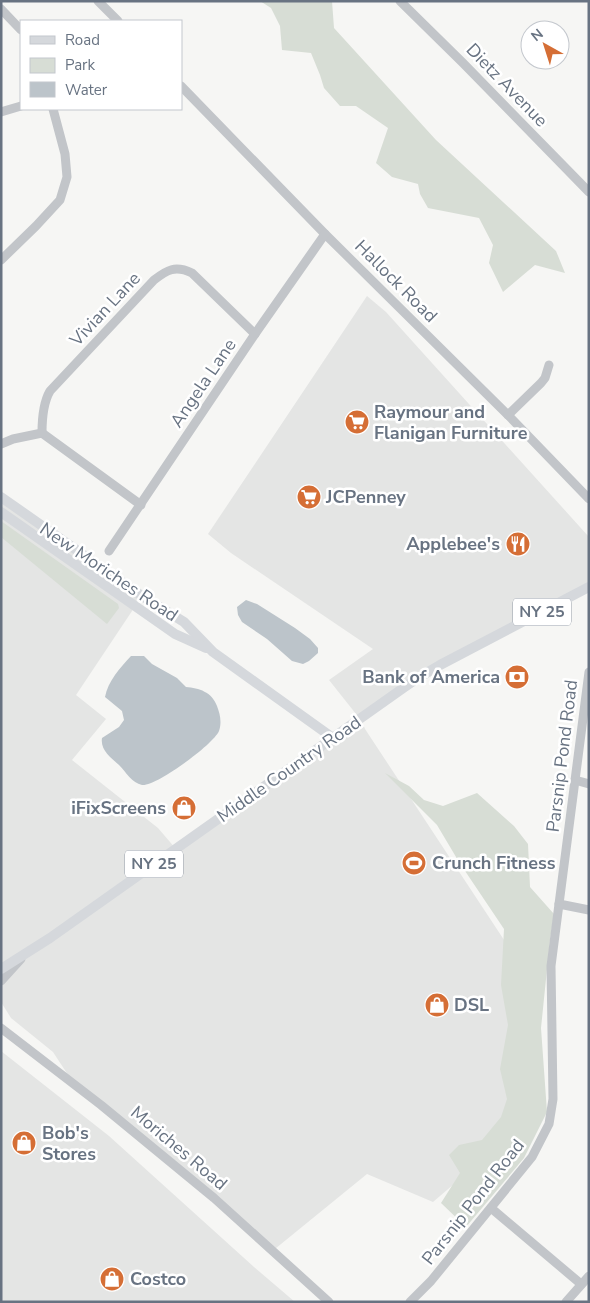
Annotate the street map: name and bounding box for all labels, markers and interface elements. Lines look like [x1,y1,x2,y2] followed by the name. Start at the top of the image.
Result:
[20,20,182,110] legend
[520,20,570,70] north arrow
[527,25,547,46] text: N
[65,30,100,50] text: Road
[461,38,553,132] street label: Dietz Avenue
[65,55,95,75] text: Park
[65,80,108,100] text: Water
[349,234,443,328] street label: Hallock Road
[64,267,146,352] street label: Vivian Lane
[165,334,241,432] street label: Angela Lane
[374,400,528,445] place label: Raymour and Flanigan Furniture
[344,409,370,435] supermarket icon: Raymour and Flanigan Furniture
[296,484,322,510] supermarket icon: JCPenney
[325,485,406,509] place label: JCPenney
[35,517,183,627] street label: New Moriches Road
[505,531,531,557] restaurant icon: Applebee's
[406,532,500,556] place label: Applebee's
[513,598,571,626] road number: NY 25
[504,664,530,690] bank icon: Bank of America
[362,665,500,689] place label: Bank of America
[541,678,583,834] street label: Parsnip Pond Road
[212,710,366,828] street label: Middle Country Road
[171,795,197,821] shop icon: iFixScreens
[71,796,166,820] place label: iFixScreens
[401,850,427,876] sports icon: Crunch Fitness
[125,851,183,878] road number: NY 25
[432,851,556,875] place label: Crunch Fitness
[424,992,450,1018] shop icon: DSL
[454,993,489,1017] place label: DSL
[126,1100,232,1196] street label: Moriches Road
[42,1121,96,1166] place label: Bob's Stores
[11,1130,37,1156] shop icon: Bob's Stores
[416,1134,530,1270] street label: Parsnip Pond Road
[99,1266,125,1292] shop icon: Costco
[130,1267,186,1291] place label: Costco

